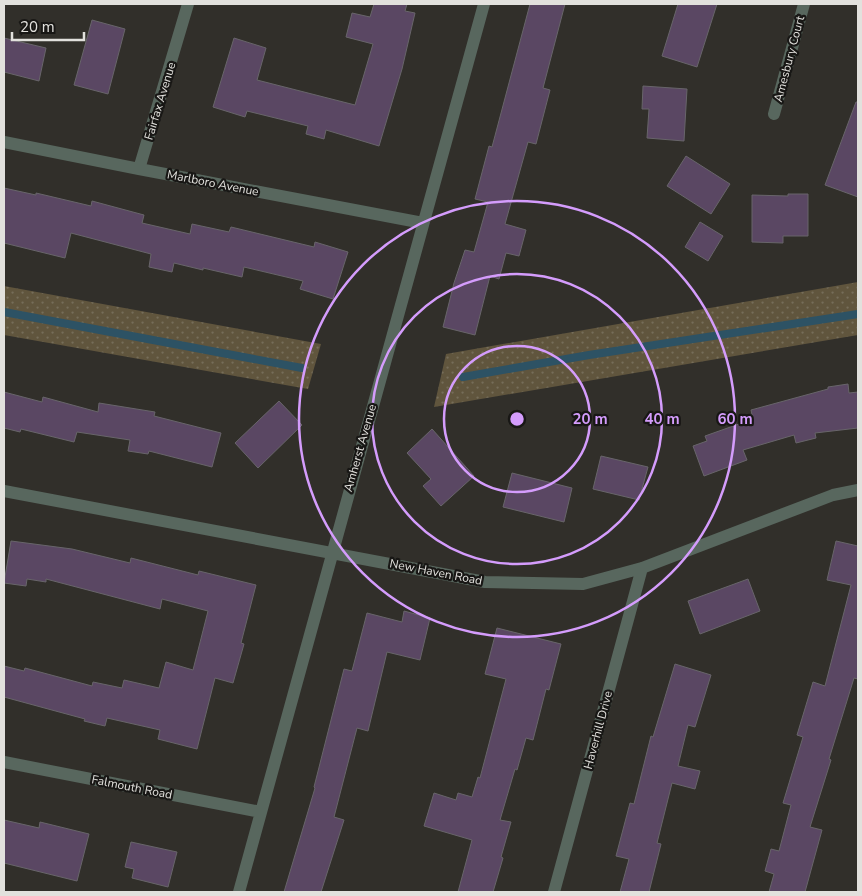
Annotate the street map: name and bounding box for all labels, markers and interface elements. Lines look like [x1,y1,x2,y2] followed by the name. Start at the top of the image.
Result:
[12,10,85,42] scale bar
[770,13,808,104] street label: Amesbury Court
[20,17,55,37] text: 20 m
[141,60,179,142] street label: Fairfax Avenue
[166,166,260,200] street label: Marlboro Avenue
[340,402,380,494] street label: Amherst Avenue
[572,409,608,429] text: 20 m
[644,409,680,429] text: 40 m
[717,409,753,429] text: 60 m
[508,410,526,428] centre of rings
[388,555,484,589] street label: New Haven Road
[580,689,616,771] street label: Haverhill Drive
[90,771,174,803] street label: Falmouth Road

